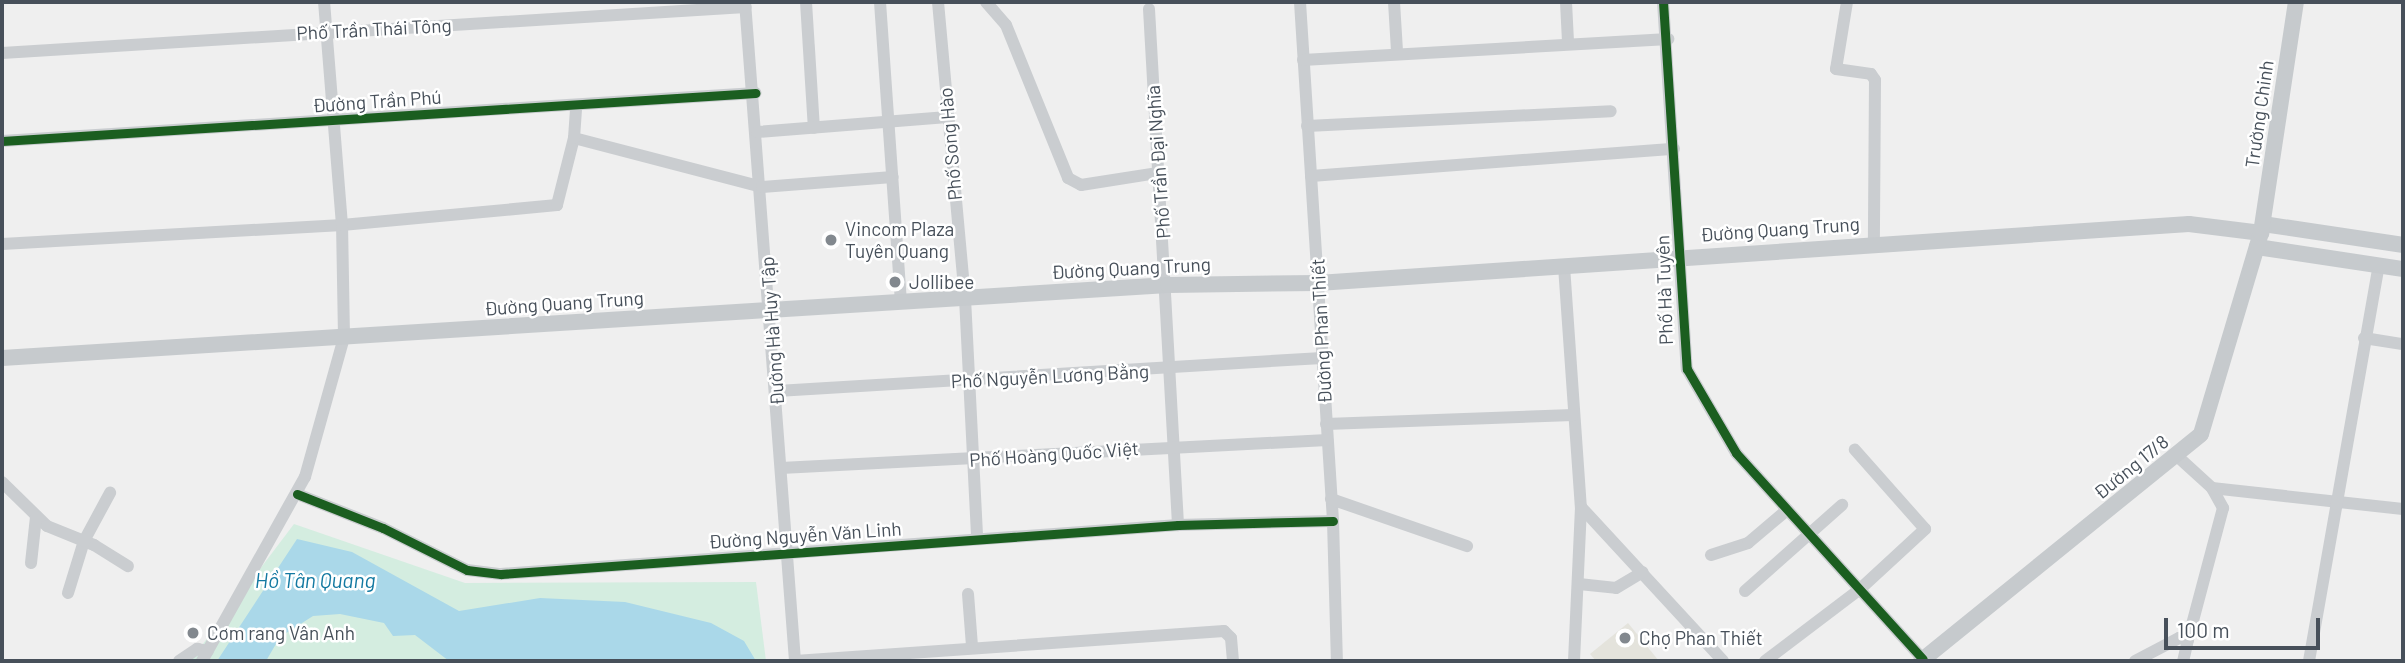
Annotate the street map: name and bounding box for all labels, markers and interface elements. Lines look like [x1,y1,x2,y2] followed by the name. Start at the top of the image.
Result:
[296,14,452,44] street label: Phố Trần Thái Tông
[2240,59,2278,169] street label: Trường Chinh
[1141,84,1175,240] street label: Phố Trần Đại Nghĩa
[312,85,442,117] street label: Đường Trần Phú
[934,87,966,201] street label: Phố Song Hào
[1700,212,1860,246] street label: Đường Quang Trung
[845,218,954,262] place label: Vincom Plaza Tuyên Quang
[823,232,839,248] marker: Vincom Plaza Tuyên Quang
[1651,235,1677,345] street label: Phố Hà Tuyên
[1051,252,1211,284] street label: Đường Quang Trung
[755,256,789,406] street label: Đường Hà Huy Tập
[1306,258,1336,404] street label: Đường Phan Thiết
[909,271,974,293] place label: Jollibee
[887,274,903,290] marker: Jollibee
[484,286,644,320] street label: Đường Quang Trung
[950,359,1150,393] street label: Phố Nguyễn Lương Bằng
[2089,430,2173,504] street label: Đường 17/8
[968,437,1140,471] street label: Phố Hoàng Quốc Việt
[708,517,902,553] street label: Đường Nguyễn Văn Linh
[255,567,375,593] water label: Hồ Tân Quang
[2167,604,2323,648] scale bar
[2177,617,2230,642] text: 100 m
[207,622,355,644] place label: Cơm rang Vân Anh
[185,625,201,641] marker: Cơm rang Vân Anh
[1639,627,1763,649] place label: Chợ Phan Thiết
[1617,630,1633,646] marker: Chợ Phan Thiết

